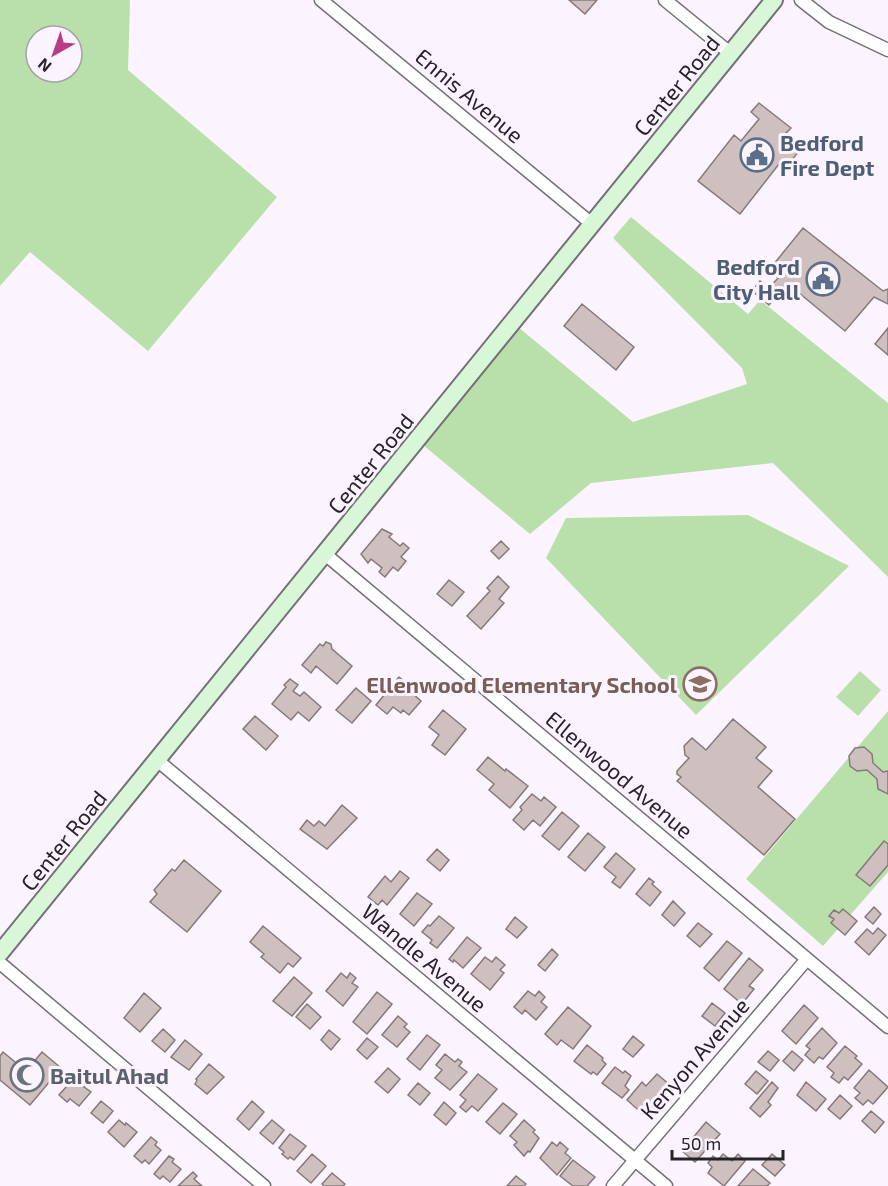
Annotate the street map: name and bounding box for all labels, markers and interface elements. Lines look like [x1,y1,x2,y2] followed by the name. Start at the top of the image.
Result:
[24,24,84,84] north arrow
[628,30,724,140] street label: Center Road
[411,42,529,148] street label: Ennis Avenue
[34,55,55,77] text: N
[780,129,874,180] place label: Bedford Fire Dept
[739,137,775,173] public building icon: Bedford Fire Dept
[713,253,801,305] place label: Bedford City Hall
[805,261,841,297] public building icon: Bedford City Hall
[322,408,418,518] street label: Center Road
[682,666,718,702] school or university icon: Ellenwood Elementary School
[366,671,678,698] place label: Ellenwood Elementary School
[541,705,699,843] street label: Ellenwood Avenue
[15,785,111,895] street label: Center Road
[357,897,493,1017] street label: Wandle Avenue
[634,992,754,1124] street label: Kenyon Avenue
[9,1057,45,1093] mosque icon: Baitul Ahad
[50,1062,169,1088] place label: Baitul Ahad
[672,1123,783,1161] scale bar
[681,1132,721,1154] text: 50 m

